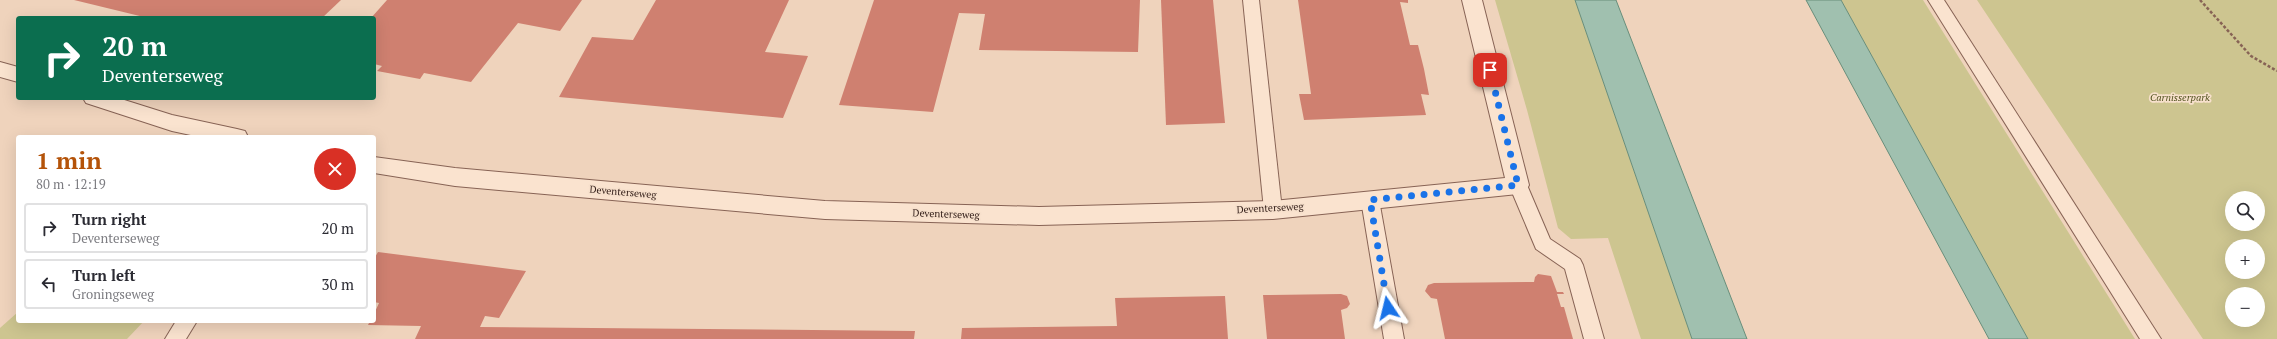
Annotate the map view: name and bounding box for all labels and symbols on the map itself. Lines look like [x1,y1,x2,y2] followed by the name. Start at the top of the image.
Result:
[1473,53,1507,87] pin
[2150,91,2210,104] park label: Carnisserpark
[589,183,658,201] street label: Deventerseweg
[1236,200,1305,216] street label: Deventerseweg
[912,206,981,222] street label: Deventerseweg
[1367,287,1409,329] position arrow

